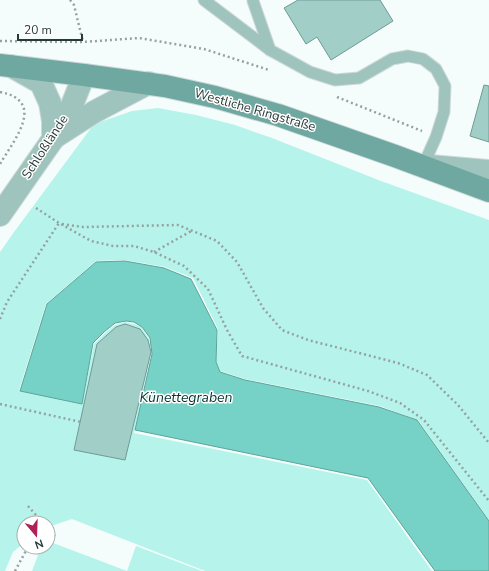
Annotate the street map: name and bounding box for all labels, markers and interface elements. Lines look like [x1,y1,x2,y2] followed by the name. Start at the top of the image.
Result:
[18,16,82,42] scale bar
[24,22,52,38] text: 20 m
[192,84,318,136] street label: Westliche Ringstraße
[18,111,72,183] street label: Schloßlände
[140,388,233,407] water label: Künettegraben
[16,515,56,555] north arrow
[33,536,45,552] text: N

